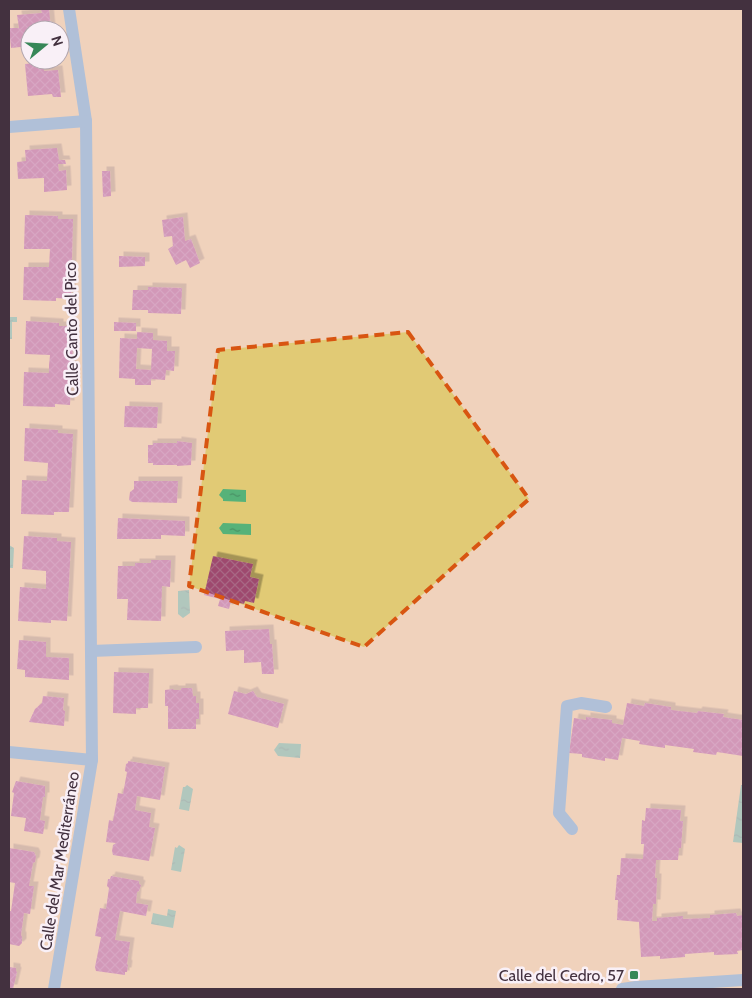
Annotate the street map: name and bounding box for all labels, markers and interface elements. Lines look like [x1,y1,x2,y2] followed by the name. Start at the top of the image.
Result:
[20,20,70,70] north arrow
[47,33,67,48] text: N
[61,262,82,396] street label: Calle Canto del Pico
[36,770,83,952] street label: Calle del Mar Mediterráneo
[499,966,624,985] place label: Calle del Cedro, 57
[628,969,640,981] marker: Calle del Cedro, 57

